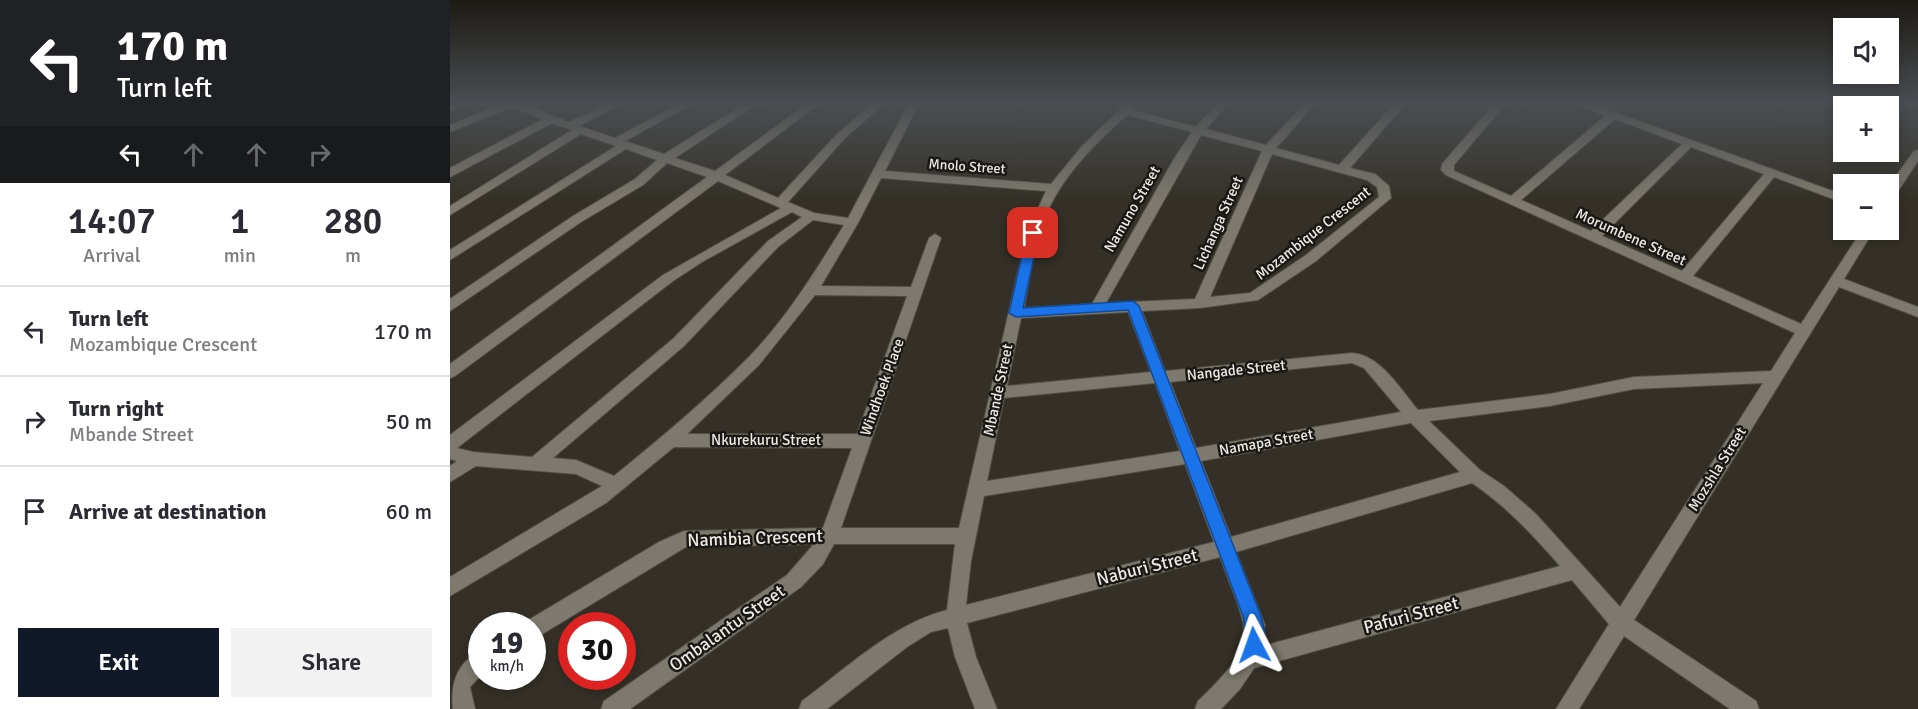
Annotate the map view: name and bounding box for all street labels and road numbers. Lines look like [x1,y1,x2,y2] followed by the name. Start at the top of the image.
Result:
[928,155,1006,178] street label: Mnolo Street
[1100,163,1164,255] street label: Namuno Street
[1189,173,1247,273] street label: Lichanga Street
[1252,182,1374,284] street label: Mozambique Crescent
[1573,205,1689,269] street label: Morumbene Street
[856,336,908,438] street label: Windhoek Place
[979,342,1017,438] street label: Mbande Street
[1186,356,1286,384] street label: Nangade Street
[1684,424,1750,514] street label: Mozshla Street
[1218,425,1314,459] street label: Namapa Street
[711,431,821,449] street label: Nkurekuru Street
[687,525,823,551] street label: Namibia Crescent
[1094,544,1200,590] street label: Naburi Street
[665,580,789,676] street label: Ombalantu Street
[1361,592,1461,638] street label: Pafuri Street

